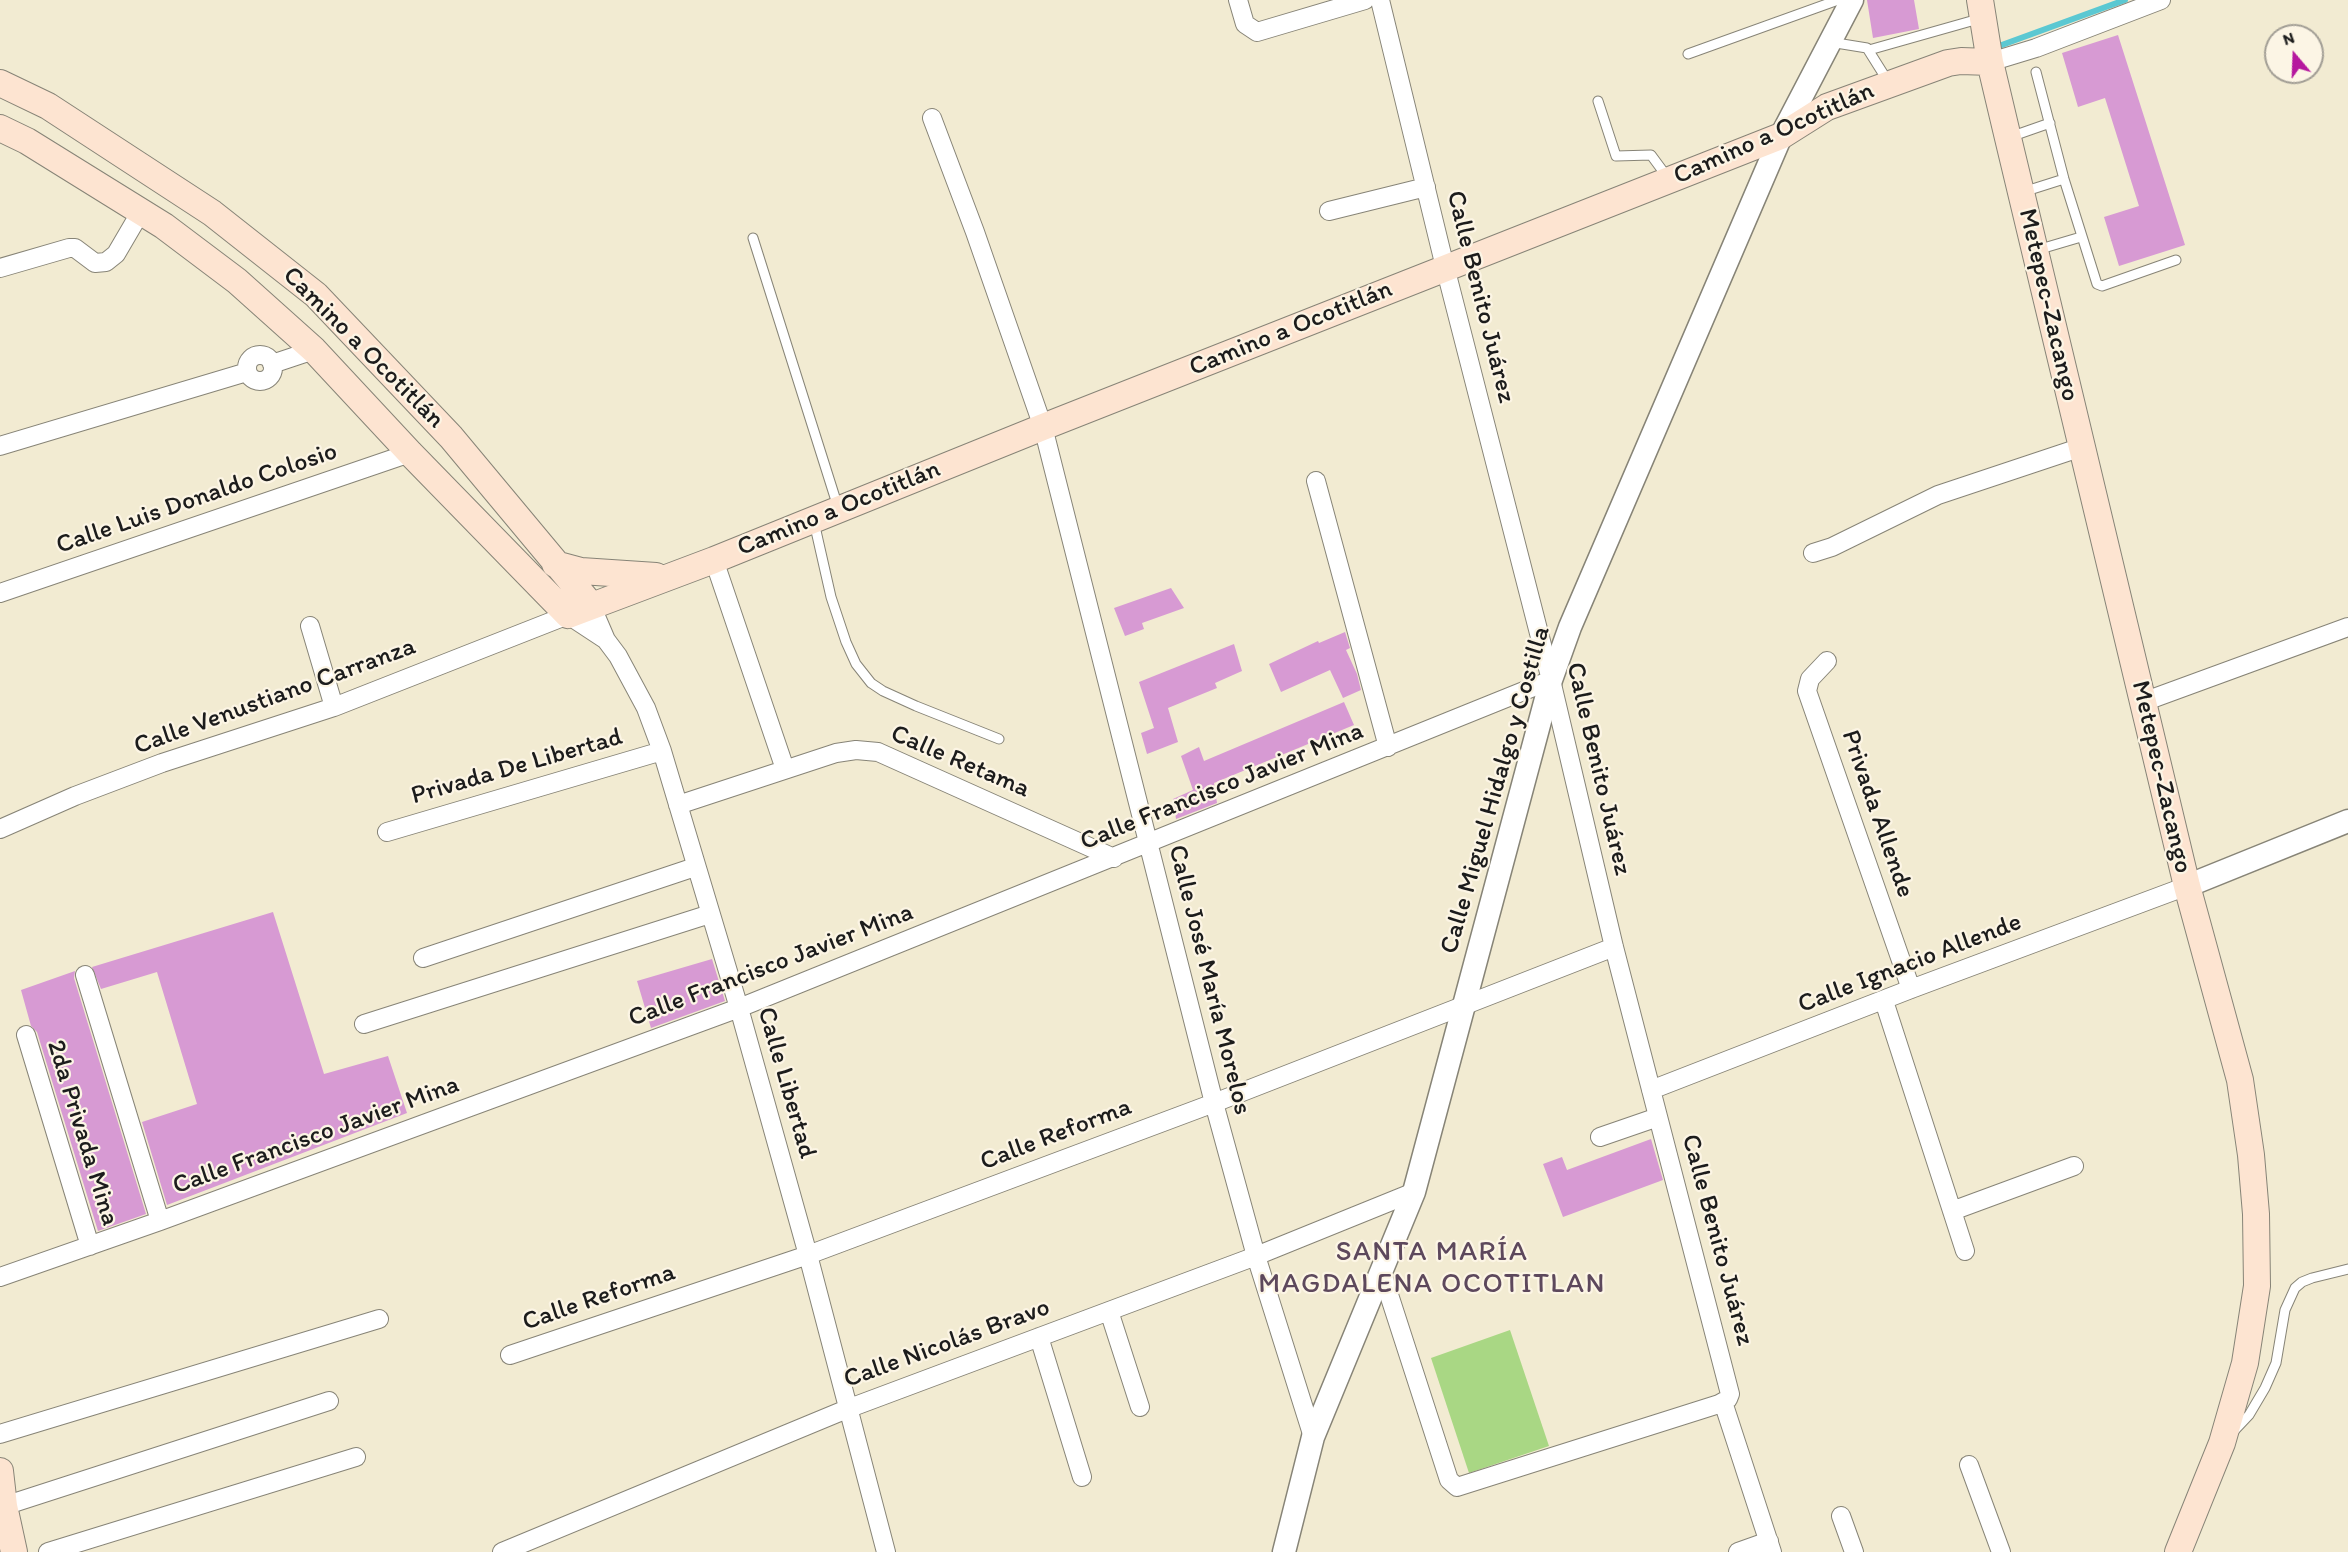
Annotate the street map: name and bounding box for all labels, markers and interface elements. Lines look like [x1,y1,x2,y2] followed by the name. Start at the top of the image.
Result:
[2264,24,2324,84] north arrow
[2280,28,2297,49] text: N
[1669,76,1879,192] street label: Camino a Ocotitlán
[1439,188,1521,406] street label: Calle Benito Juárez
[2011,206,2085,404] street label: Metepec-Zacango
[276,261,450,435] street label: Camino a Ocotitlán
[1185,274,1397,384] street label: Camino a Ocotitlán
[52,436,342,562] street label: Calle Luis Donaldo Colosio
[733,454,945,564] street label: Camino a Ocotitlán
[1434,623,1558,957] street label: Calle Miguel Hidalgo y Costilla
[130,631,420,763] street label: Calle Venustiano Carranza
[1558,660,1638,878] street label: Calle Benito Juárez
[2124,678,2198,876] street label: Metepec-Zacango
[1076,716,1368,858] street label: Calle Francisco Javier Mina
[886,719,1034,805] street label: Calle Retama
[408,722,626,812] street label: Privada De Libertad
[1834,726,1920,902] street label: Privada Allende
[1160,842,1258,1118] street label: Calle José María Morelos
[624,897,918,1035] street label: Calle Francisco Javier Mina
[1794,907,2026,1021] street label: Calle Ignacio Allende
[749,1004,823,1162] street label: Calle Libertad
[39,1037,125,1229] street label: 2da Privada Mina
[169,1070,463,1202] street label: Calle Francisco Javier Mina
[976,1092,1136,1178] street label: Calle Reforma
[1674,1131,1760,1349] street label: Calle Benito Juárez
[1258,1236,1606,1302] district label: SANTA MARÍA MAGDALENA OCOTITLAN
[519,1257,679,1339] street label: Calle Reforma
[840,1292,1054,1396] street label: Calle Nicolás Bravo

